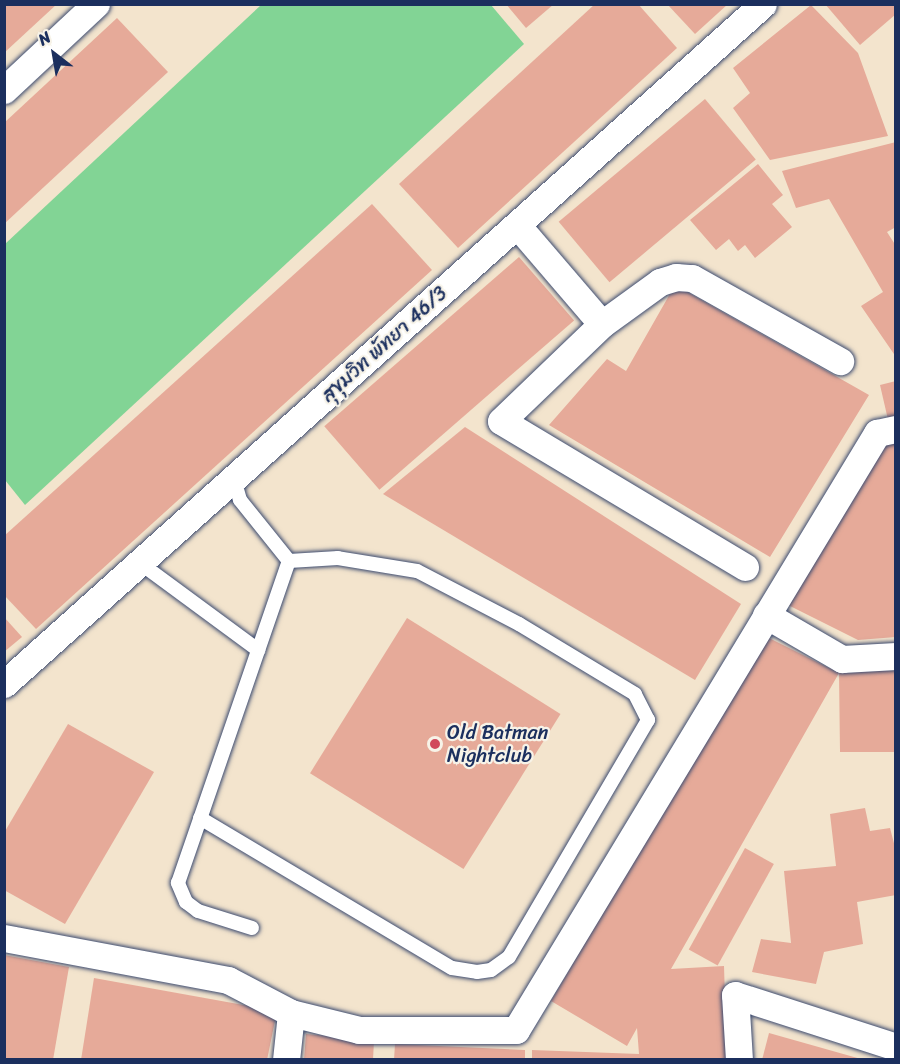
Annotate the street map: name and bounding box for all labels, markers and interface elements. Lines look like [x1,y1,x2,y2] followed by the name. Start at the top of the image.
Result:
[32,23,57,53] text: N
[24,24,84,84] north arrow
[316,281,452,407] street label: สุขุมวิท พัทยา 46/3
[447,720,549,767] place label: Old Batman Nightclub
[428,737,442,751] marker: Old Batman Nightclub

